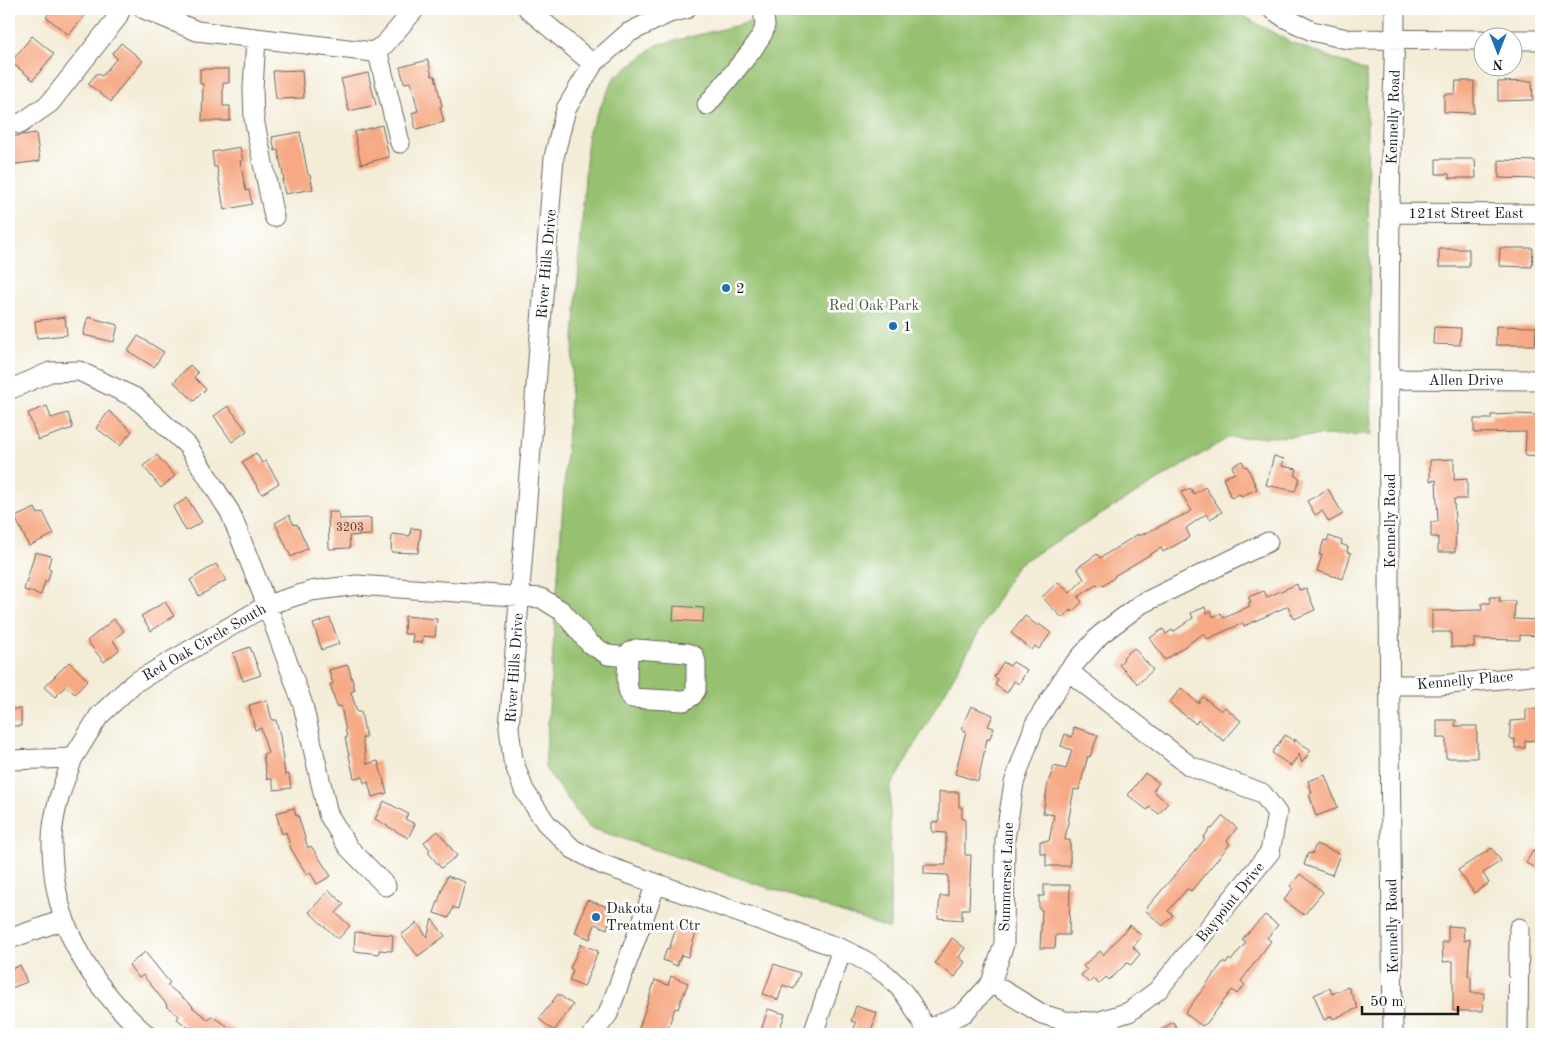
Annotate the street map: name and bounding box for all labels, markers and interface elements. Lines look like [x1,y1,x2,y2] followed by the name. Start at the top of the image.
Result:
[1472,28,1522,78] north arrow
[1492,57,1503,71] text: N
[1385,69,1404,165] street label: Kennelly Road
[1408,207,1524,222] street label: 121st Street East
[535,209,560,320] street label: River Hills Drive
[720,282,732,294] marker: 2
[736,282,745,297] place label: 2
[829,299,919,314] park label: Red Oak Park
[887,320,899,332] marker: 1
[903,320,912,335] place label: 1
[1429,374,1503,389] street label: Allen Drive
[1384,473,1399,569] street label: Kennelly Road
[336,522,364,534] house number: 3203
[141,602,269,685] street label: Red Oak Circle South
[504,613,527,723] street label: River Hills Drive
[1416,670,1514,693] street label: Kennelly Place
[998,822,1017,932] street label: Summerset Lane
[1194,860,1268,946] street label: Baypoint Drive
[1385,878,1402,974] street label: Kennelly Road
[606,902,700,934] place label: Dakota Treatment Ctr
[590,911,602,923] marker: Dakota Treatment Ctr
[1362,983,1459,1015] scale bar
[1370,995,1404,1010] text: 50 m

